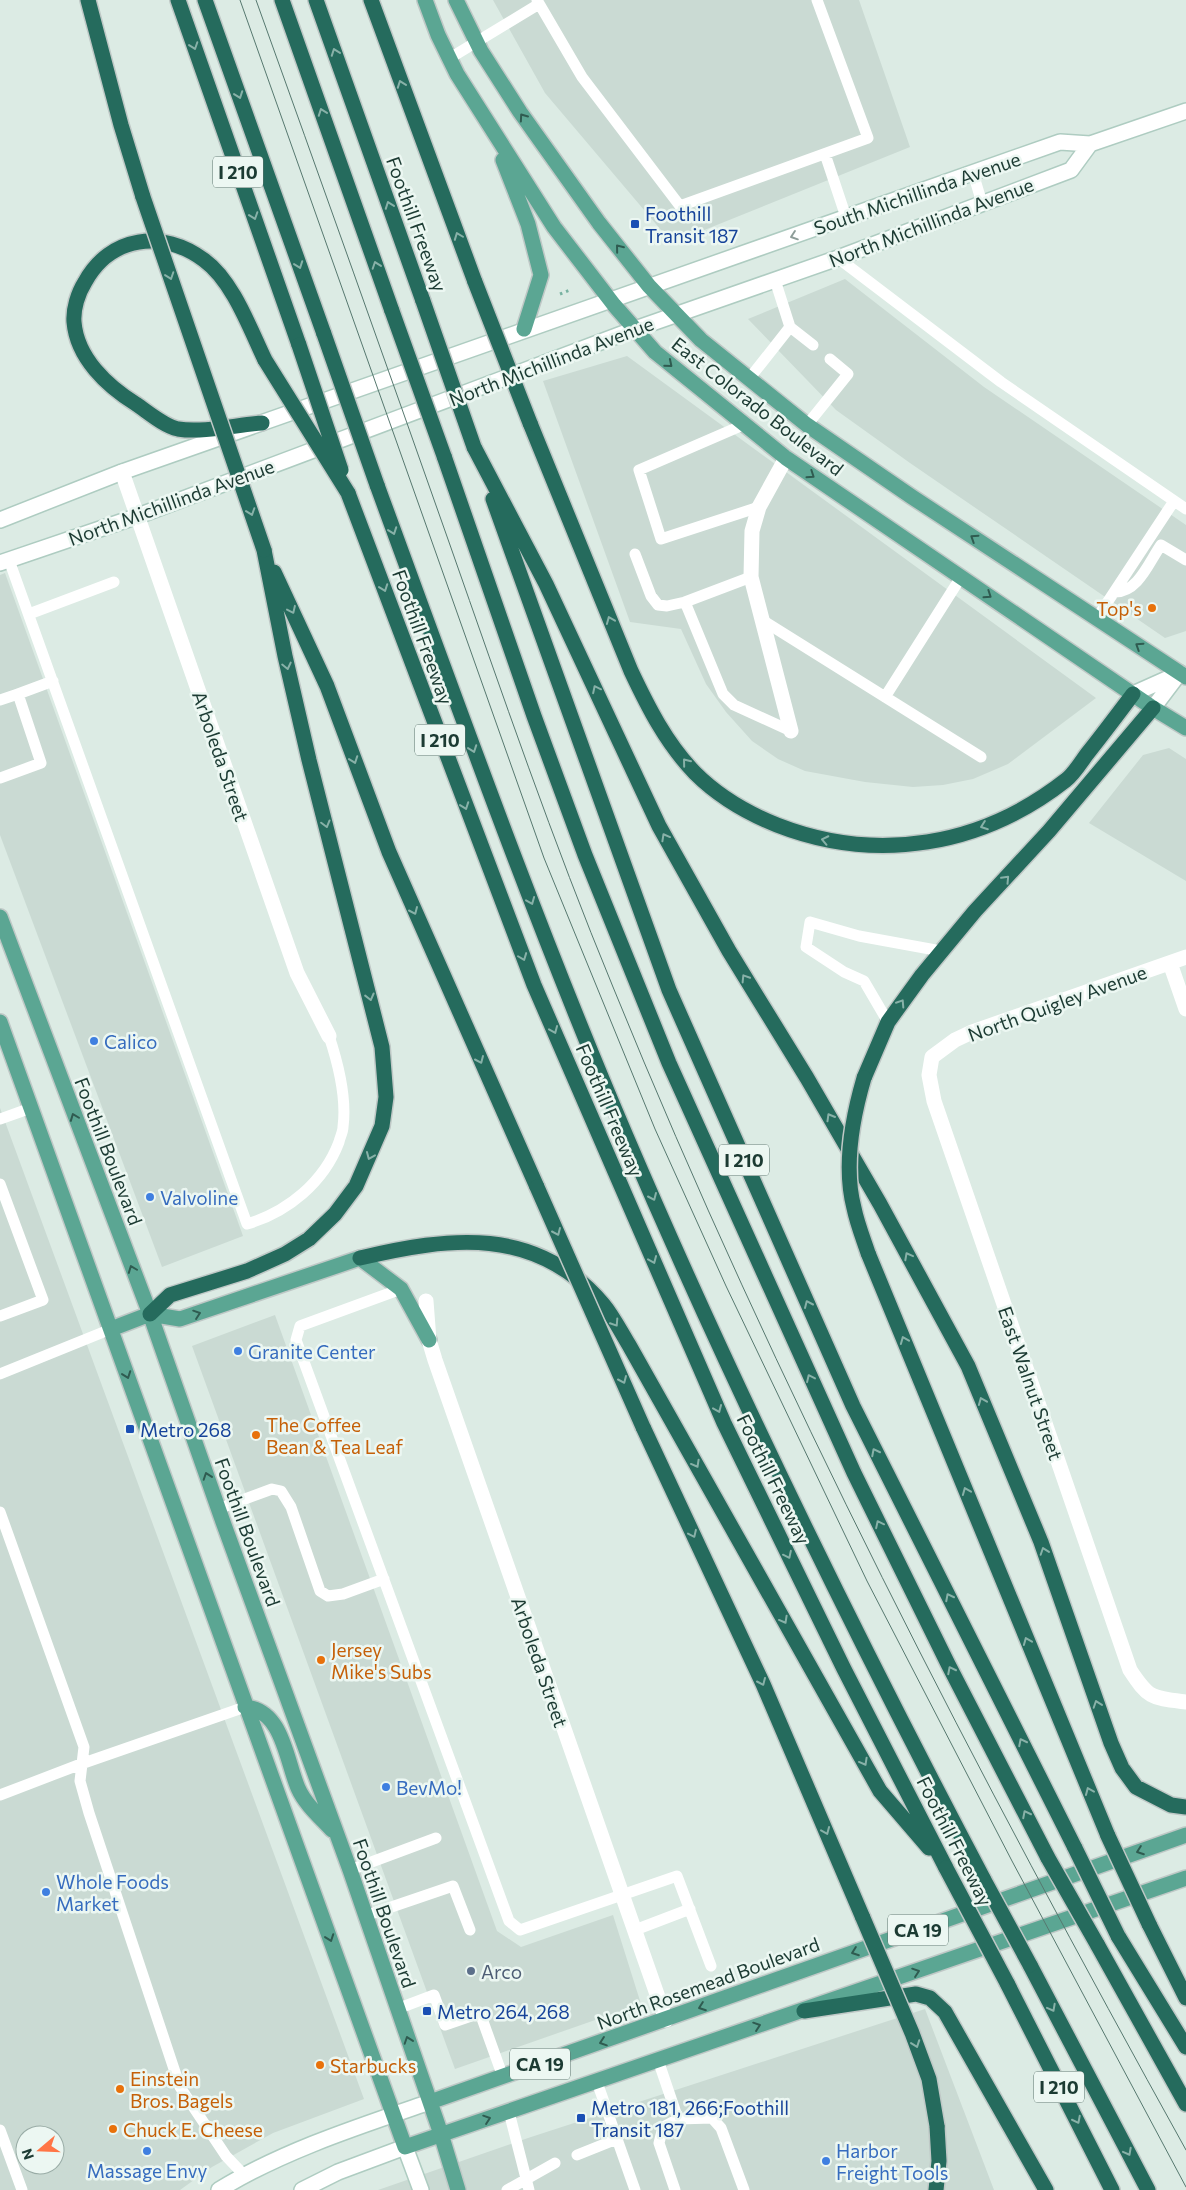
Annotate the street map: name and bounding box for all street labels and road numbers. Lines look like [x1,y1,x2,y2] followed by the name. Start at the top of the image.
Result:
[811,147,1023,239] street label: South Michillinda Avenue
[382,153,452,295] street label: Foothill Freeway
[213,156,263,188] road number: I 210
[826,172,1036,272] street label: North Michillinda Avenue
[446,311,656,411] street label: North Michillinda Avenue
[668,332,848,480] street label: East Colorado Boulevard
[65,454,277,550] street label: North Michillinda Avenue
[388,566,458,708] street label: Foothill Freeway
[188,688,254,824] street label: Arboleda Street
[415,724,465,756] road number: I 210
[965,960,1149,1046] street label: North Quigley Avenue
[572,1040,648,1180] street label: Foothill Freeway
[70,1074,148,1228] street label: Foothill Boulevard
[719,1144,769,1176] road number: I 210
[994,1303,1068,1463] street label: East Walnut Street
[733,1410,816,1548] street label: Foothill Freeway
[210,1455,286,1609] street label: Foothill Boulevard
[507,1594,573,1730] street label: Arboleda Street
[912,1772,998,1910] street label: Foothill Freeway
[349,1835,421,1991] street label: Foothill Boulevard
[888,1914,948,1946] road number: CA 19
[594,1932,822,2034] street label: North Rosemead Boulevard
[510,2048,570,2080] road number: CA 19
[1034,2072,1084,2102] road number: I 210

